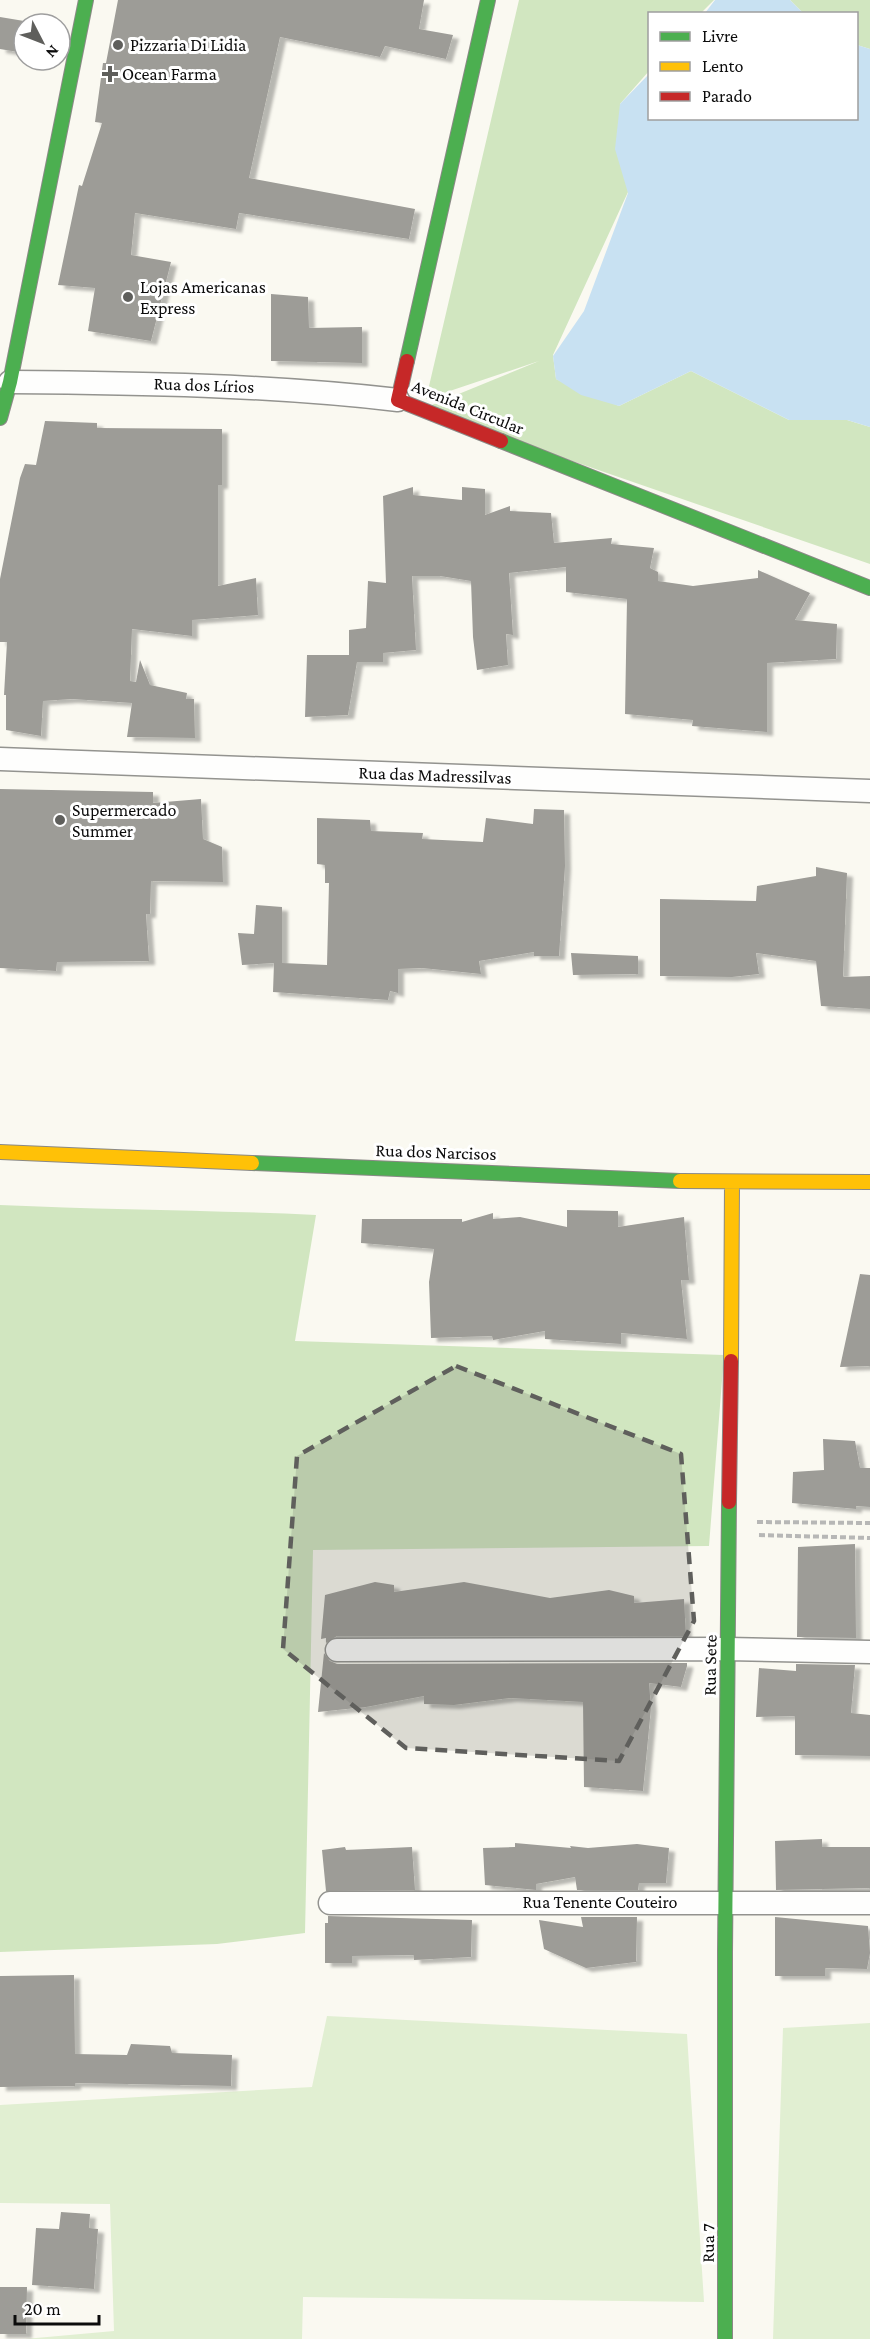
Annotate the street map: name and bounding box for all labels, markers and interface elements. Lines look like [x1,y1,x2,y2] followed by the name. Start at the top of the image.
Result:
[12,12,72,72] north arrow
[648,12,858,120] legend
[702,26,738,46] text: Livre
[130,35,246,55] place label: Pizzaria Di Lidia
[111,38,125,52] marker: Pizzaria Di Lidia
[43,42,63,62] text: N
[702,56,743,76] text: Lento
[122,64,217,84] place label: Ocean Farma
[103,67,117,81] marker: Ocean Farma
[702,86,752,106] text: Parado
[140,277,266,318] place label: Lojas Americanas Express
[121,290,135,304] marker: Lojas Americanas Express
[153,373,255,397] street label: Rua dos Lírios
[409,375,528,439] street label: Avenida Circular
[358,762,512,788] street label: Rua das Madressilvas
[72,800,176,841] place label: Supermercado Summer
[53,813,67,827] marker: Supermercado Summer
[375,1140,497,1164] street label: Rua dos Narcisos
[699,1634,721,1696] street label: Rua Sete
[523,1892,677,1912] street label: Rua Tenente Couteiro
[698,2223,718,2263] street label: Rua 7
[15,2288,99,2326] scale bar
[24,2299,61,2319] text: 20 m

